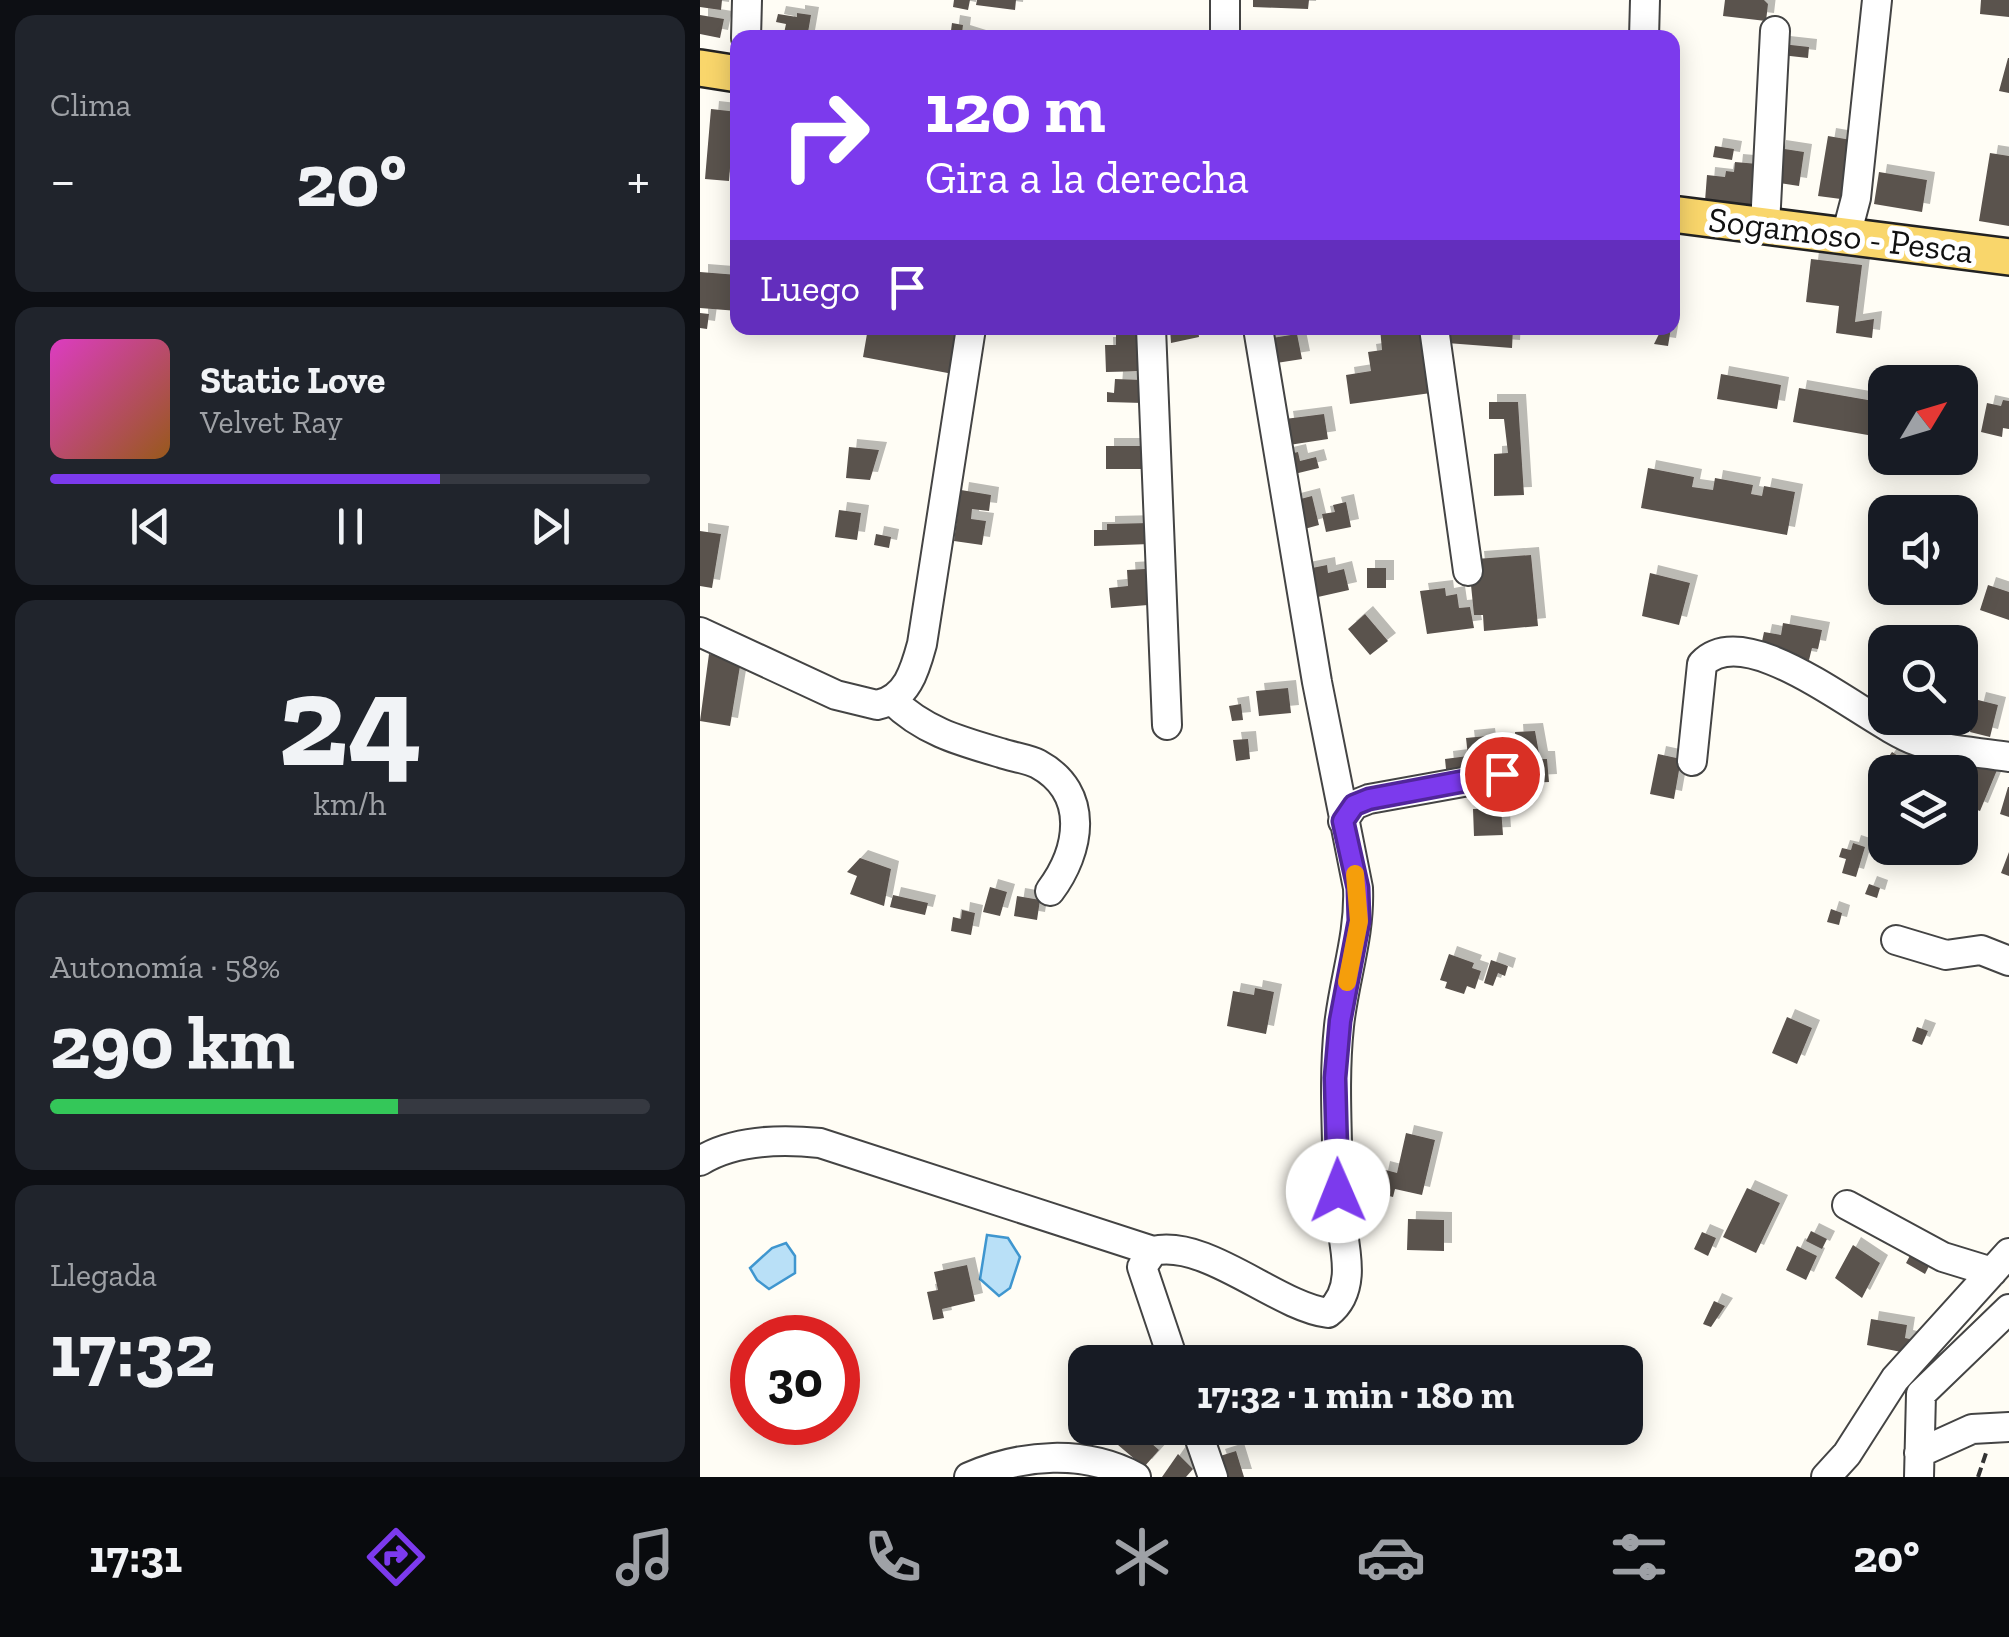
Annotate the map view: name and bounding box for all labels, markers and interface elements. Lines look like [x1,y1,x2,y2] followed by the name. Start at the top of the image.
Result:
[925,66,1106,150] text: 120 m
[760,70,890,200] icon: right
[50,86,131,124] text: Clima
[296,135,407,225] text: 20°
[50,147,76,213] text: −
[627,147,650,213] text: +
[925,151,1249,205] text: Gira a la derecha
[1706,198,1976,272] street label: Sogamoso - Pesca
[880,260,935,315] icon: arrive
[760,265,860,311] text: Luego
[200,357,385,403] text: Static Love
[1868,365,1978,475] north arrow
[1868,365,1978,865] map controls
[200,403,343,441] text: Velvet Ray
[1868,495,1978,605] button: sound
[123,499,178,554] icon: previous
[323,499,378,554] icon: pause
[523,499,578,554] icon: next
[1868,625,1978,735] button: search
[278,642,422,798] text: 24
[1460,732,1545,817] pin
[1475,747,1530,802] icon: arrive
[1868,755,1978,865] button: layers
[313,785,387,823] text: km/h
[50,948,280,986] text: Autonomía · 58%
[50,997,295,1087] text: 290 km
[1286,1139,1390,1243] position arrow
[50,1256,157,1294] text: Llegada
[50,1305,215,1395] text: 17:32
[730,1315,860,1445] speed limit sign: 30
[1197,1372,1514,1418] text: 17:32 · 1 min · 180 m
[361,1522,431,1592] icon: directions
[610,1522,680,1592] icon: music
[858,1522,928,1592] icon: phone
[1107,1522,1177,1592] icon: climate
[1356,1522,1426,1592] icon: car
[1604,1522,1674,1592] icon: filters
[89,1530,182,1584] text: 17:31
[1853,1530,1920,1584] text: 20°

